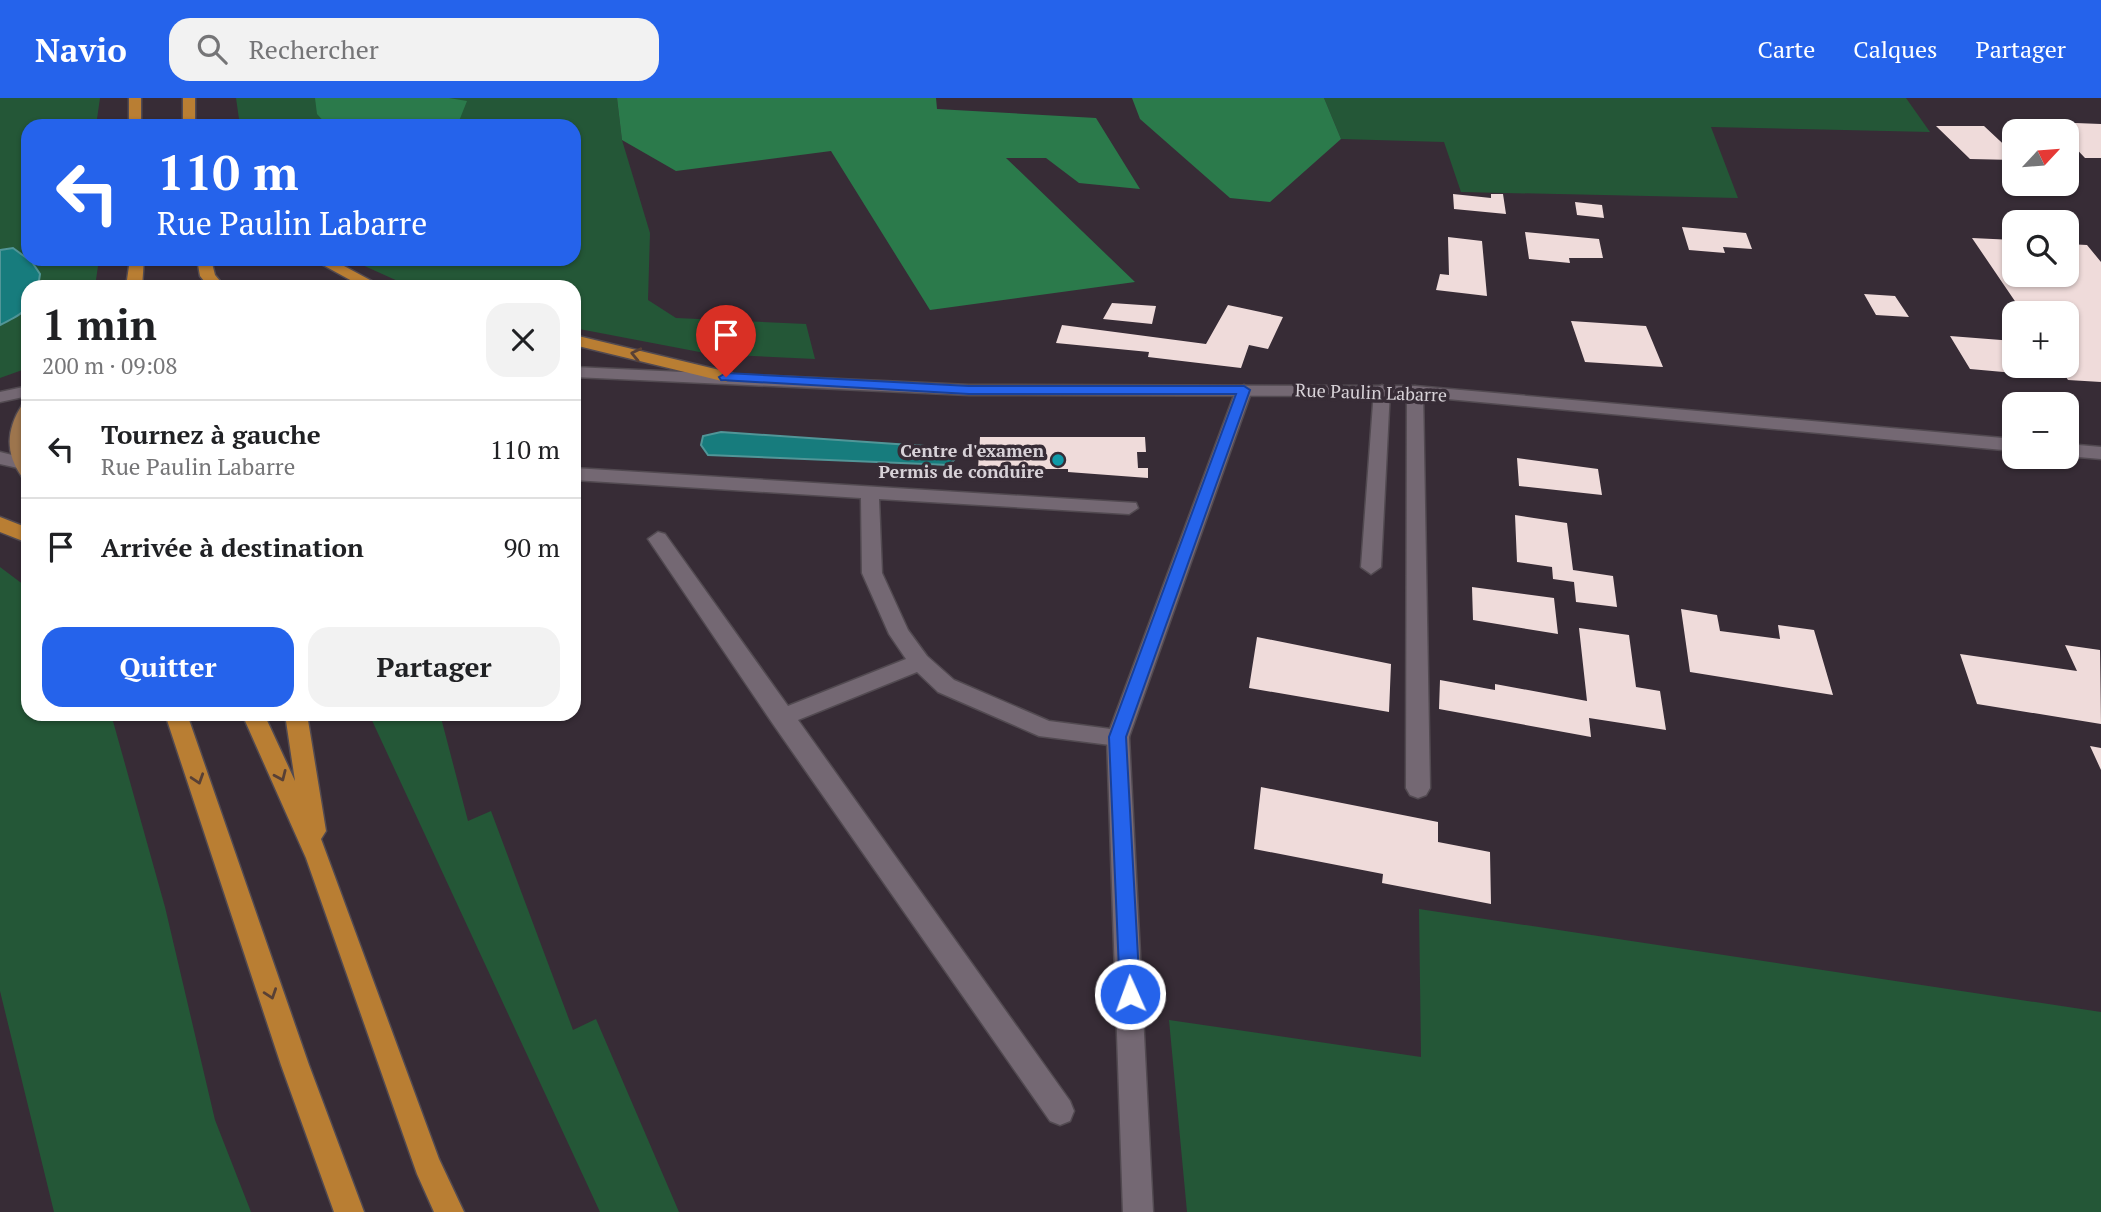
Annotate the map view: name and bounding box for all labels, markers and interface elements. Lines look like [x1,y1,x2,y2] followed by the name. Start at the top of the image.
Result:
[169,18,659,81] search box
[35,28,127,71] text: Navio
[193,30,231,68] icon: search
[249,32,379,66] text: Rechercher
[1757,33,1815,65] text: Carte
[1853,33,1937,65] text: Calques
[1975,33,2066,65] text: Partager
[2002,119,2079,196] north arrow
[2002,119,2079,469] map controls
[157,139,299,204] text: 110 m
[42,147,133,238] icon: left
[157,202,427,244] text: Rue Paulin Labarre
[2002,210,2079,287] button: search
[42,296,157,352] text: 1 min
[2002,301,2079,378] button: +
[486,303,560,377] button: close
[696,305,756,377] pin
[707,316,745,354] icon: arrive
[630,347,642,362] one-way arrow
[42,350,177,381] text: 200 m · 09:08
[1295,377,1447,407] street label: Rue Paulin Labarre
[2002,392,2079,469] button: −
[101,417,321,451] text: Tournez à gauche
[42,430,80,468] icon: left
[490,432,560,466] text: 110 m
[879,438,1044,483] place label: Centre d'examen Permis de conduire
[101,451,295,482] text: Rue Paulin Labarre
[1050,452,1066,468] marker: Centre d'examen Permis de conduire
[42,528,80,566] icon: arrive
[101,530,364,564] text: Arrivée à destination
[504,530,560,564] text: 90 m
[42,627,294,707] button: Quitter
[308,627,560,707] button: Partager
[273,769,287,781] one-way arrow
[190,772,204,784] one-way arrow
[1093,957,1167,1031] position arrow
[263,988,277,1000] one-way arrow

